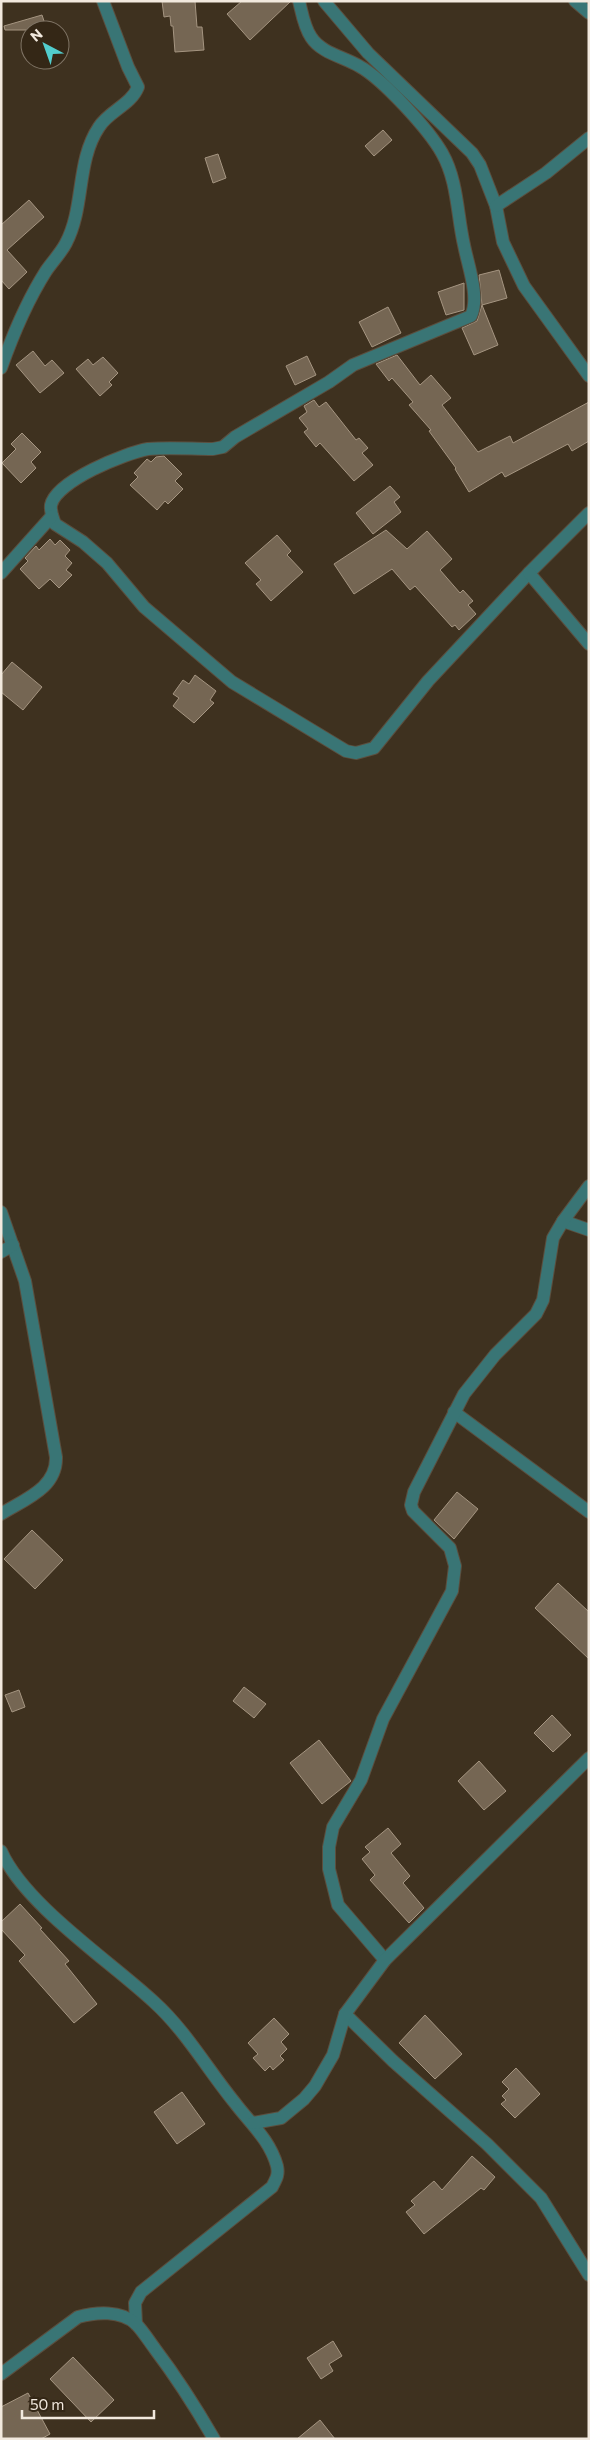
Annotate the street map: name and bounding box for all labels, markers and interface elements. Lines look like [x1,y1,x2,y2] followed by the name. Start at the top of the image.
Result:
[20,20,70,70] north arrow
[27,25,46,45] text: N
[22,2388,155,2420] scale bar
[30,2395,64,2413] text: 50 m

